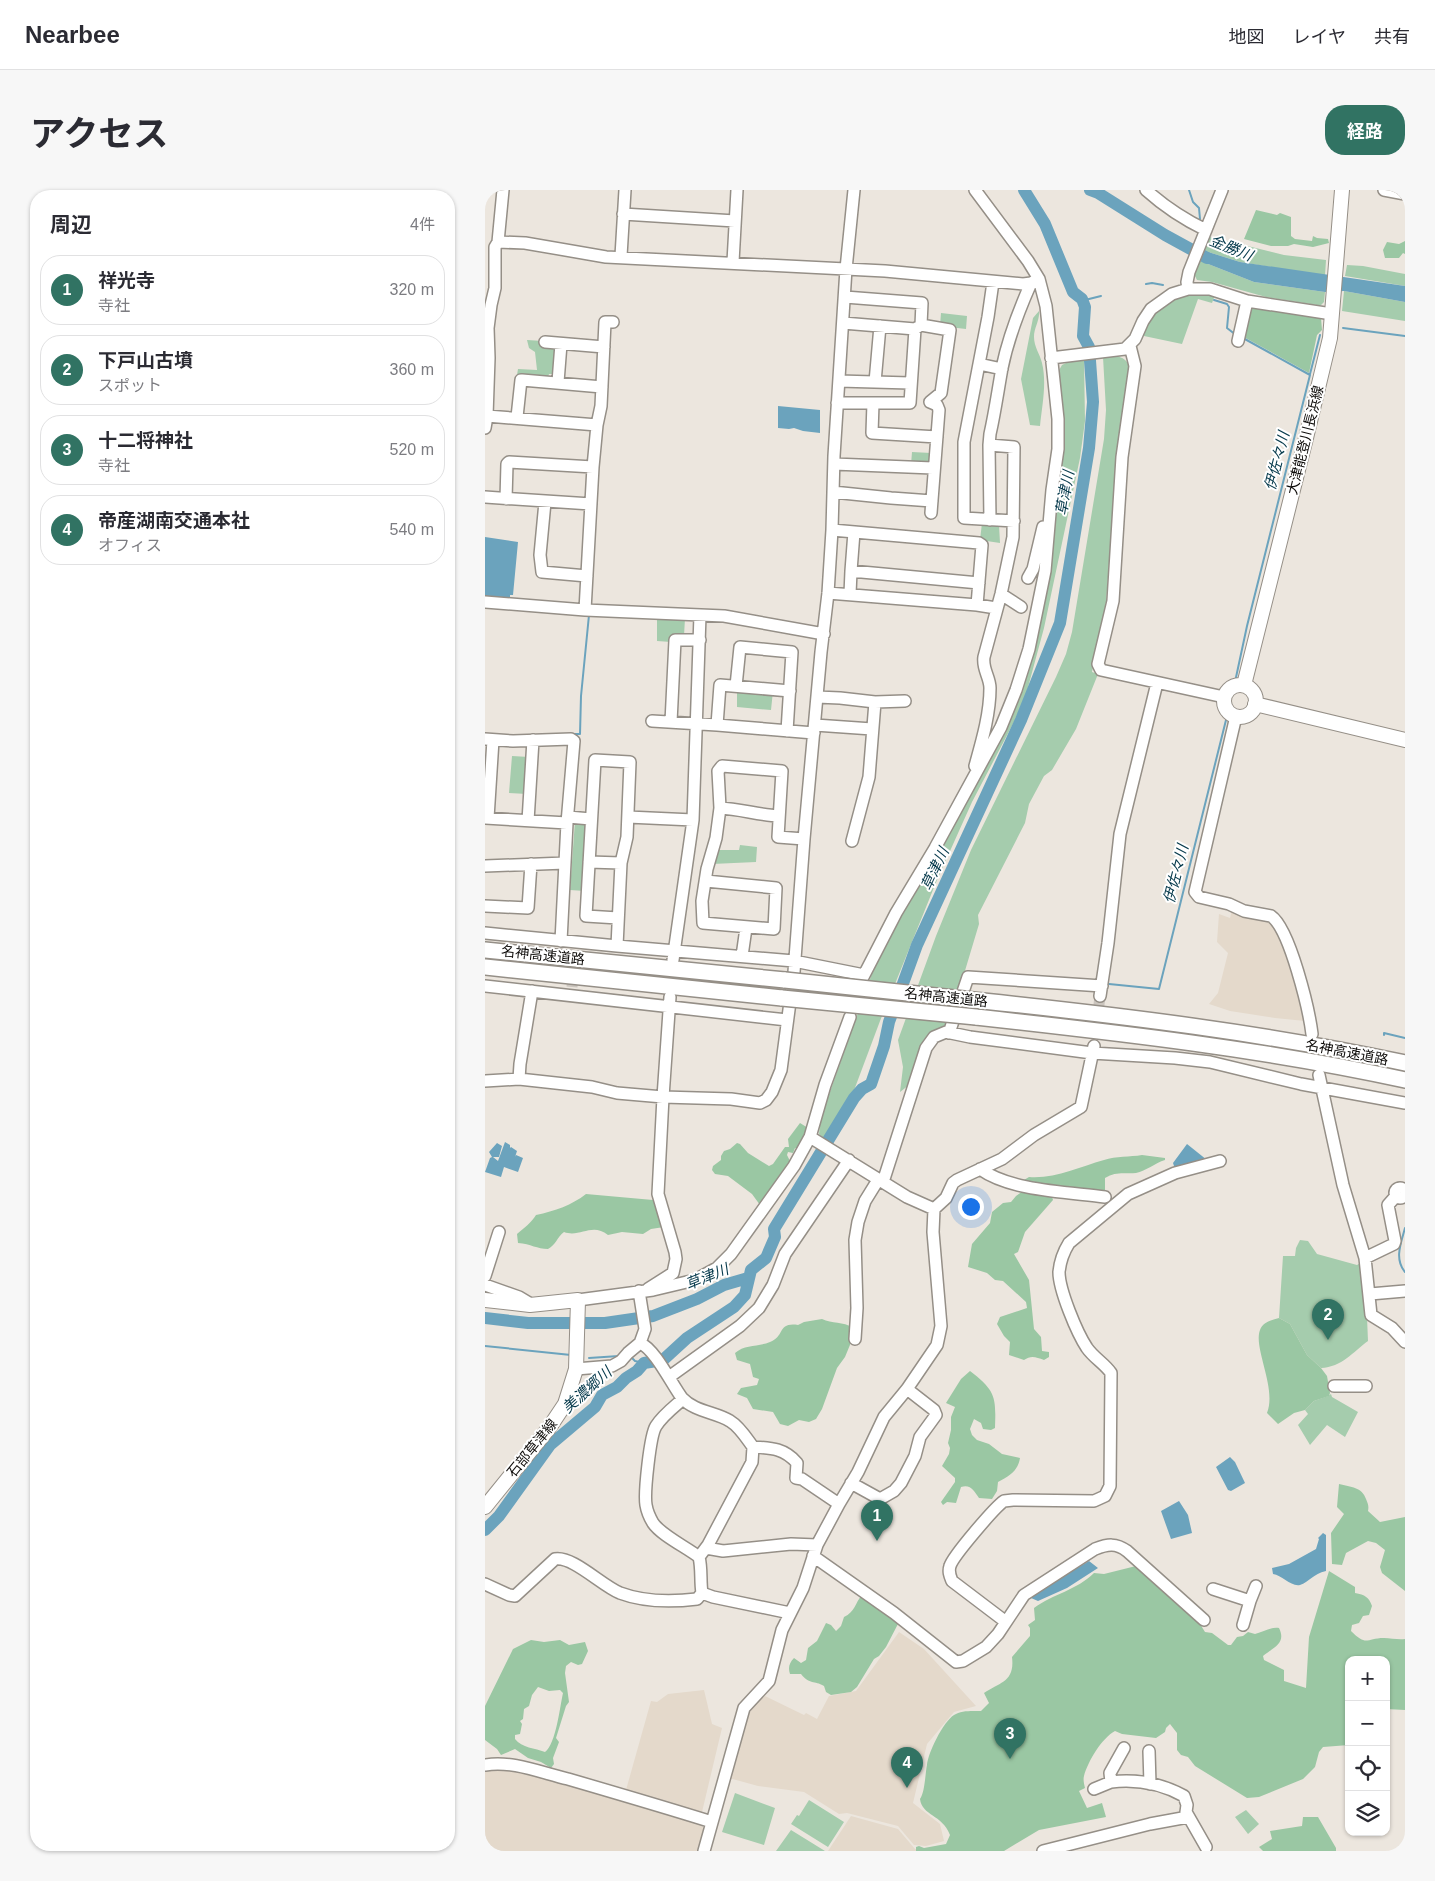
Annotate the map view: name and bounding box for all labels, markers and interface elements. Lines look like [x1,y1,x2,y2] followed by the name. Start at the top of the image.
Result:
[25,21,120,48] text: Nearbee
[1229,27,1265,47] text: 地図
[1293,27,1346,47] text: レイヤ
[1374,27,1410,47] text: 共有
[1325,105,1405,155] button: 経路
[30,114,168,153] text: アクセス
[50,213,92,236] text: 周辺
[410,216,435,233] text: 4件
[1207,231,1257,265] water label: 金勝川
[98,270,155,291] text: 祥光寺
[63,281,71,298] text: 1
[390,281,434,298] text: 320 m
[98,297,130,314] text: 寺社
[98,350,193,371] text: 下戸山古墳
[63,361,71,378] text: 2
[390,361,434,378] text: 360 m
[98,377,162,394] text: スポット
[1284,384,1326,496] street label: 大津能登川長浜線
[1261,428,1293,492] water label: 伊佐々川
[98,430,193,451] text: 十二将神社
[63,441,71,458] text: 3
[390,441,434,458] text: 520 m
[98,457,130,474] text: 寺社
[1052,467,1077,517] water label: 草津川
[98,510,250,531] text: 帝産湖南交通本社
[63,521,71,538] text: 4
[390,521,434,538] text: 540 m
[98,537,162,554] text: オフィス
[1160,841,1192,905] water label: 伊佐々川
[917,843,953,893] water label: 草津川
[500,943,586,967] street label: 名神高速道路
[903,985,989,1009] street label: 名神高速道路
[1304,1036,1390,1068] street label: 名神高速道路
[958,1194,984,1220] your location
[683,1259,733,1293] water label: 草津川
[1312,1299,1344,1340] pin: 2
[559,1362,616,1416] water label: 美濃郷川
[504,1416,560,1480] street label: 石部草津線
[861,1500,893,1541] pin: 1
[1345,1656,1390,1836] map controls
[1345,1656,1390,1701] button: +
[1345,1701,1390,1746] button: −
[994,1718,1026,1759] pin: 3
[1345,1746,1390,1791] button: locate
[891,1747,923,1788] pin: 4
[1345,1791,1390,1836] button: layers

